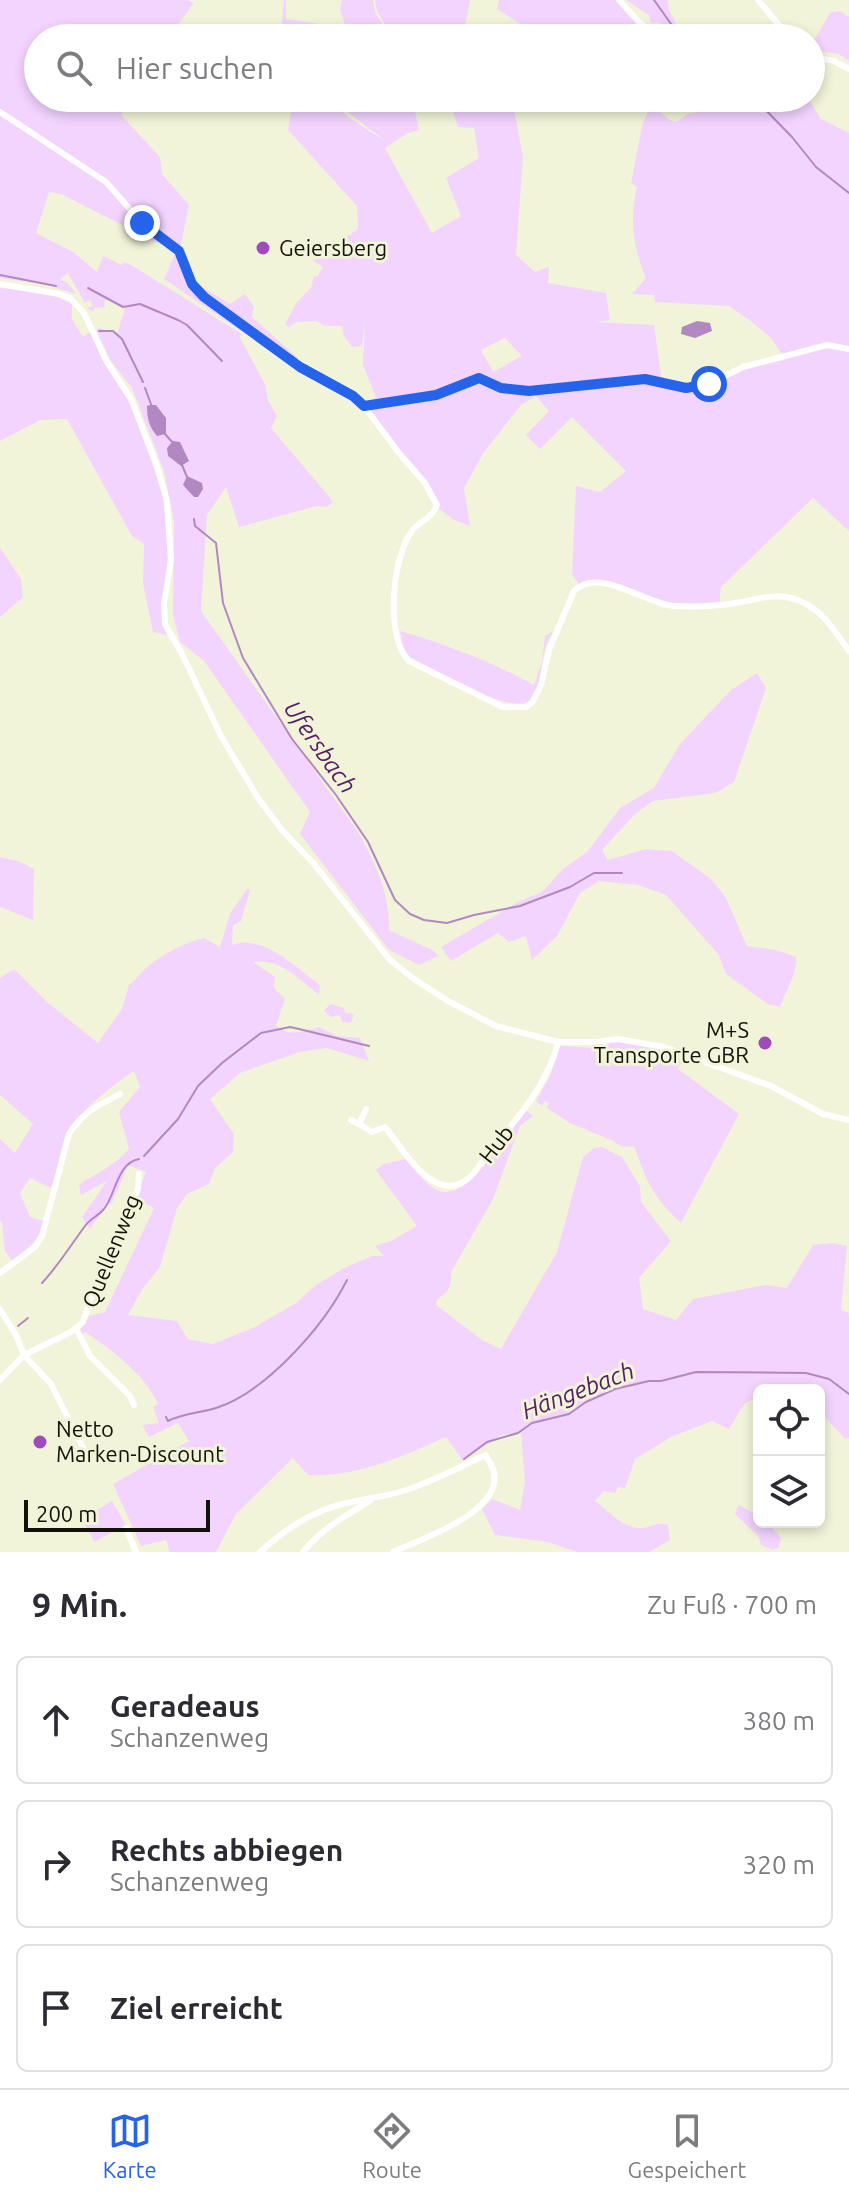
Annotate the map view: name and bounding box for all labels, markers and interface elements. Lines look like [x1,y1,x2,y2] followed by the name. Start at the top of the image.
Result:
[24,24,825,112] search box
[52,46,96,90] icon: search
[116,51,274,85] text: Hier suchen
[124,205,160,241] route end
[279,235,387,260] place label: Geiersberg
[254,239,272,257] marker: Geiersberg
[691,366,727,402] route start
[279,695,362,798] water label: Ufersbach
[594,1017,749,1067] place label: M+S Transporte GBR
[756,1034,774,1052] marker: M+S Transporte GBR
[473,1120,518,1167] street label: Hub
[76,1191,145,1311] street label: Quellenweg
[518,1357,638,1424] water label: Hängebach
[753,1384,825,1528] map controls
[753,1384,825,1456] button: locate
[56,1416,224,1466] place label: Netto Marken-Discount
[31,1433,49,1451] marker: Netto Marken-Discount
[753,1456,825,1528] button: layers
[24,1496,210,1532] scale bar
[36,1501,97,1526] text: 200 m
[32,1585,127,1623] text: 9 Min.
[647,1590,817,1619] text: Zu Fuß · 700 m
[110,1689,260,1723] text: Geradeaus
[34,1698,78,1742] icon: ahead
[743,1706,815,1735] text: 380 m
[110,1723,269,1752] text: Schanzenweg
[110,1833,343,1867] text: Rechts abbiegen
[34,1842,78,1886] icon: right
[743,1850,815,1879] text: 320 m
[110,1867,269,1896] text: Schanzenweg
[34,1986,78,2030] icon: arrive
[110,1991,283,2025] text: Ziel erreicht
[103,2109,157,2182] tab: Karte
[362,2109,422,2182] tab: Route
[628,2109,746,2182] tab: Gespeichert

